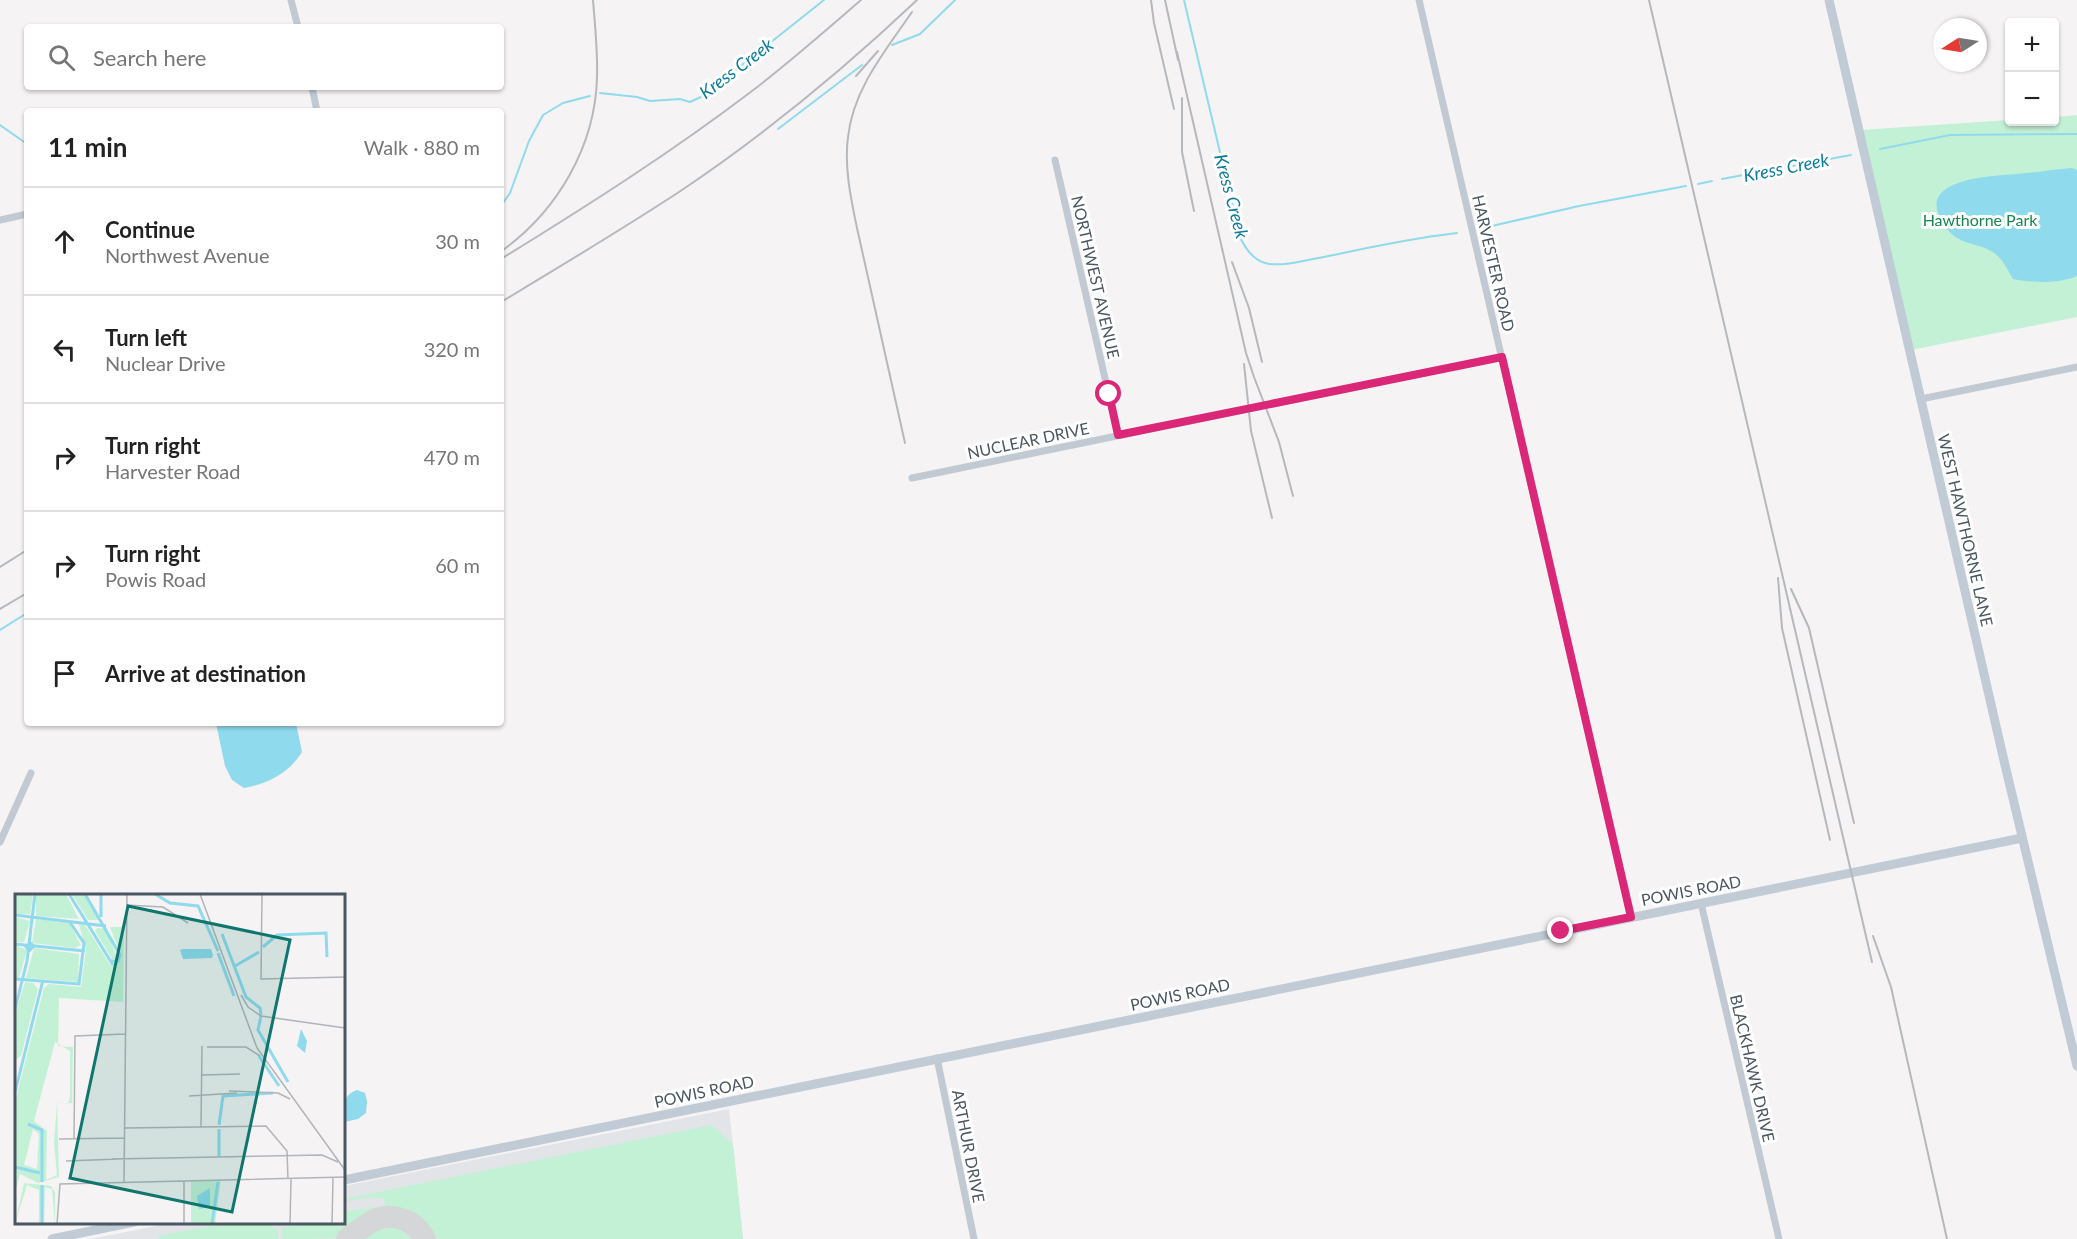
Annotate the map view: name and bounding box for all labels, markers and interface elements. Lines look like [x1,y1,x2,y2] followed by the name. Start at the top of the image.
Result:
[1933,18,1987,72] north arrow
[2005,18,2059,126] map controls
[2005,18,2059,72] button: +
[24,24,504,90] search box
[695,33,778,103] water label: Kress Creek
[45,41,78,74] icon: search
[93,44,206,71] text: Search here
[2005,72,2059,126] button: −
[48,131,128,163] text: 11 min
[364,135,480,159] text: Walk · 880 m
[1741,148,1831,186] water label: Kress Creek
[1210,151,1254,241] water label: Kress Creek
[1469,193,1519,333] street label: HARVESTER ROAD
[1068,194,1124,360] street label: NORTHWEST AVENUE
[1923,210,2038,229] park label: Hawthorne Park
[105,216,195,243] text: Continue
[48,225,81,258] icon: ahead
[435,229,480,253] text: 30 m
[105,243,269,267] text: Northwest Avenue
[105,324,187,351] text: Turn left
[48,333,81,366] icon: left
[424,337,480,361] text: 320 m
[105,351,226,375] text: Nuclear Drive
[1095,380,1121,406] route start
[965,418,1091,462] street label: NUCLEAR DRIVE
[105,432,200,459] text: Turn right
[1935,432,1997,628] street label: WEST HAWTHORNE LANE
[48,441,81,474] icon: right
[424,445,480,469] text: 470 m
[105,459,240,483] text: Harvester Road
[105,540,200,567] text: Turn right
[48,549,81,582] icon: right
[435,553,480,577] text: 60 m
[105,567,206,591] text: Powis Road
[48,657,81,690] icon: arrive
[105,660,306,687] text: Arrive at destination
[1639,871,1743,909] street label: POWIS ROAD
[15,894,345,1224] inset map
[1547,917,1573,943] route end
[1128,974,1232,1014] street label: POWIS ROAD
[1727,992,1779,1144] street label: BLACKHAWK DRIVE
[652,1071,756,1111] street label: POWIS ROAD
[949,1088,989,1204] street label: ARTHUR DRIVE

